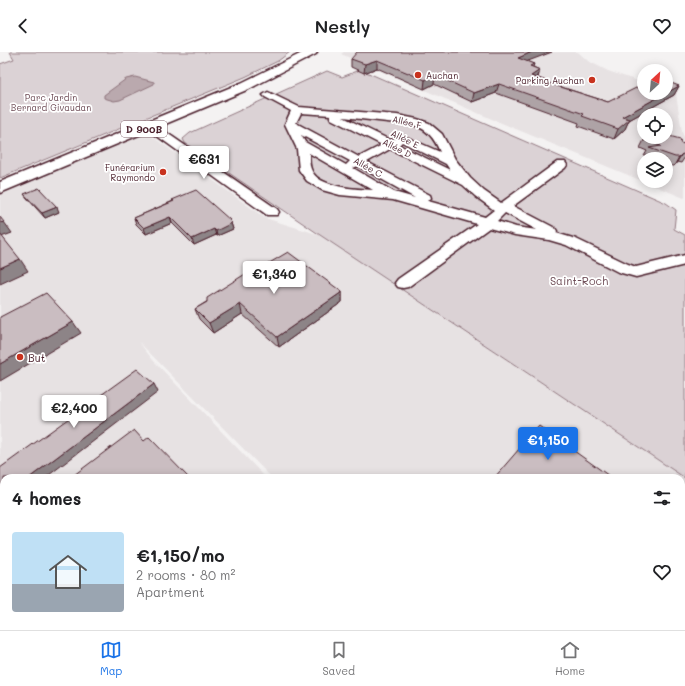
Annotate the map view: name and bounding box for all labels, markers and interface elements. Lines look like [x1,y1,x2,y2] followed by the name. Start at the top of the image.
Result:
[315,14,370,38] text: Nestly
[12,15,34,37] icon: back
[651,15,673,37] icon: heart
[637,64,673,100] north arrow
[637,64,673,188] map controls
[413,70,423,80] marker: Auchan
[426,70,458,81] place label: Auchan
[516,75,584,86] place label: Parking Auchan
[587,75,597,85] marker: Parking Auchan
[11,92,91,113] park label: Parc Jardin Bernard Givaudan
[637,108,673,144] button: locate
[391,113,423,131] street label: Allée F
[121,121,167,137] road number: D 900B
[389,127,421,151] street label: Allée E
[381,136,413,160] street label: Allée D
[180,146,228,180] pin: €631
[188,150,220,167] text: €631
[637,152,673,188] button: layers
[352,155,385,180] street label: Allée C
[105,162,156,183] place label: Funérarium Raymondo
[158,167,168,177] marker: Funérarium Raymondo
[241,261,307,295] pin: €1,340
[252,265,296,282] text: €1,340
[550,273,608,288] park label: Saint-Roch
[28,350,46,365] place label: But
[15,352,25,362] marker: But
[41,395,107,429] pin: €2,400
[51,399,97,416] text: €2,400
[515,427,581,461] pin: €1,150
[527,431,569,448] text: €1,150
[12,487,81,509] text: 4 homes
[651,487,673,509] icon: filters
[136,544,225,566] text: €1,150/mo
[44,548,92,596] icon: home
[651,561,673,583] icon: heart
[136,566,235,583] text: 2 rooms · 80 m²
[136,583,205,600] text: Apartment
[100,639,122,678] tab: Map
[322,639,355,678] tab: Saved
[555,639,585,678] tab: Home

